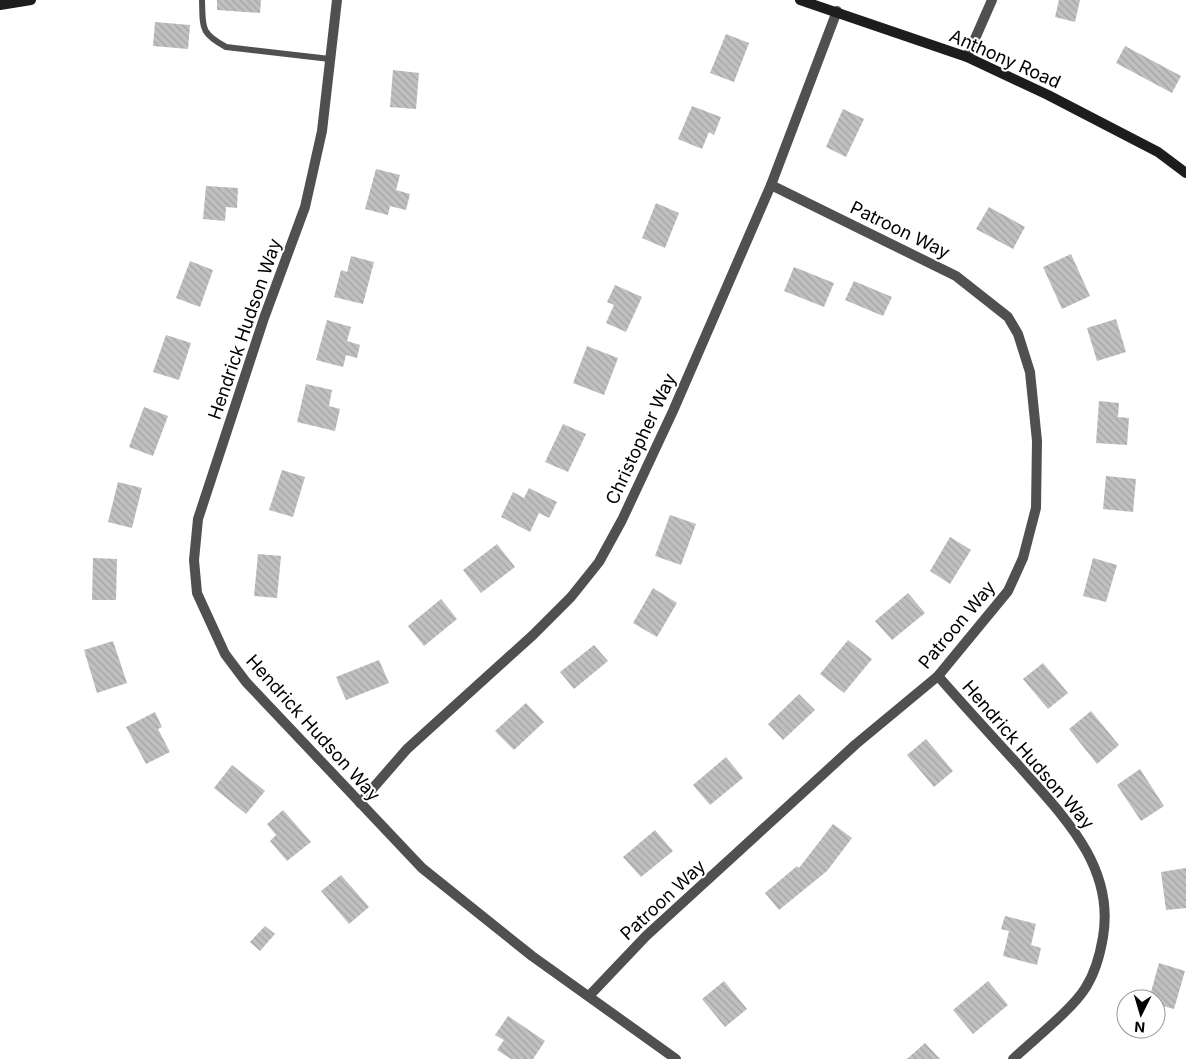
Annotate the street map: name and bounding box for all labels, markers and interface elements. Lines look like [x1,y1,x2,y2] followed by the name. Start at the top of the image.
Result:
[946,25,1064,92] street label: Anthony Road
[847,196,953,263] street label: Patroon Way
[204,236,285,422] street label: Hendrick Hudson Way
[601,370,680,508] street label: Christopher Way
[914,577,999,673] street label: Patroon Way
[242,650,385,805] street label: Hendrick Hudson Way
[958,676,1099,833] street label: Hendrick Hudson Way
[616,855,709,944] street label: Patroon Way
[1116,989,1166,1039] north arrow
[1134,1019,1146,1036] text: N

